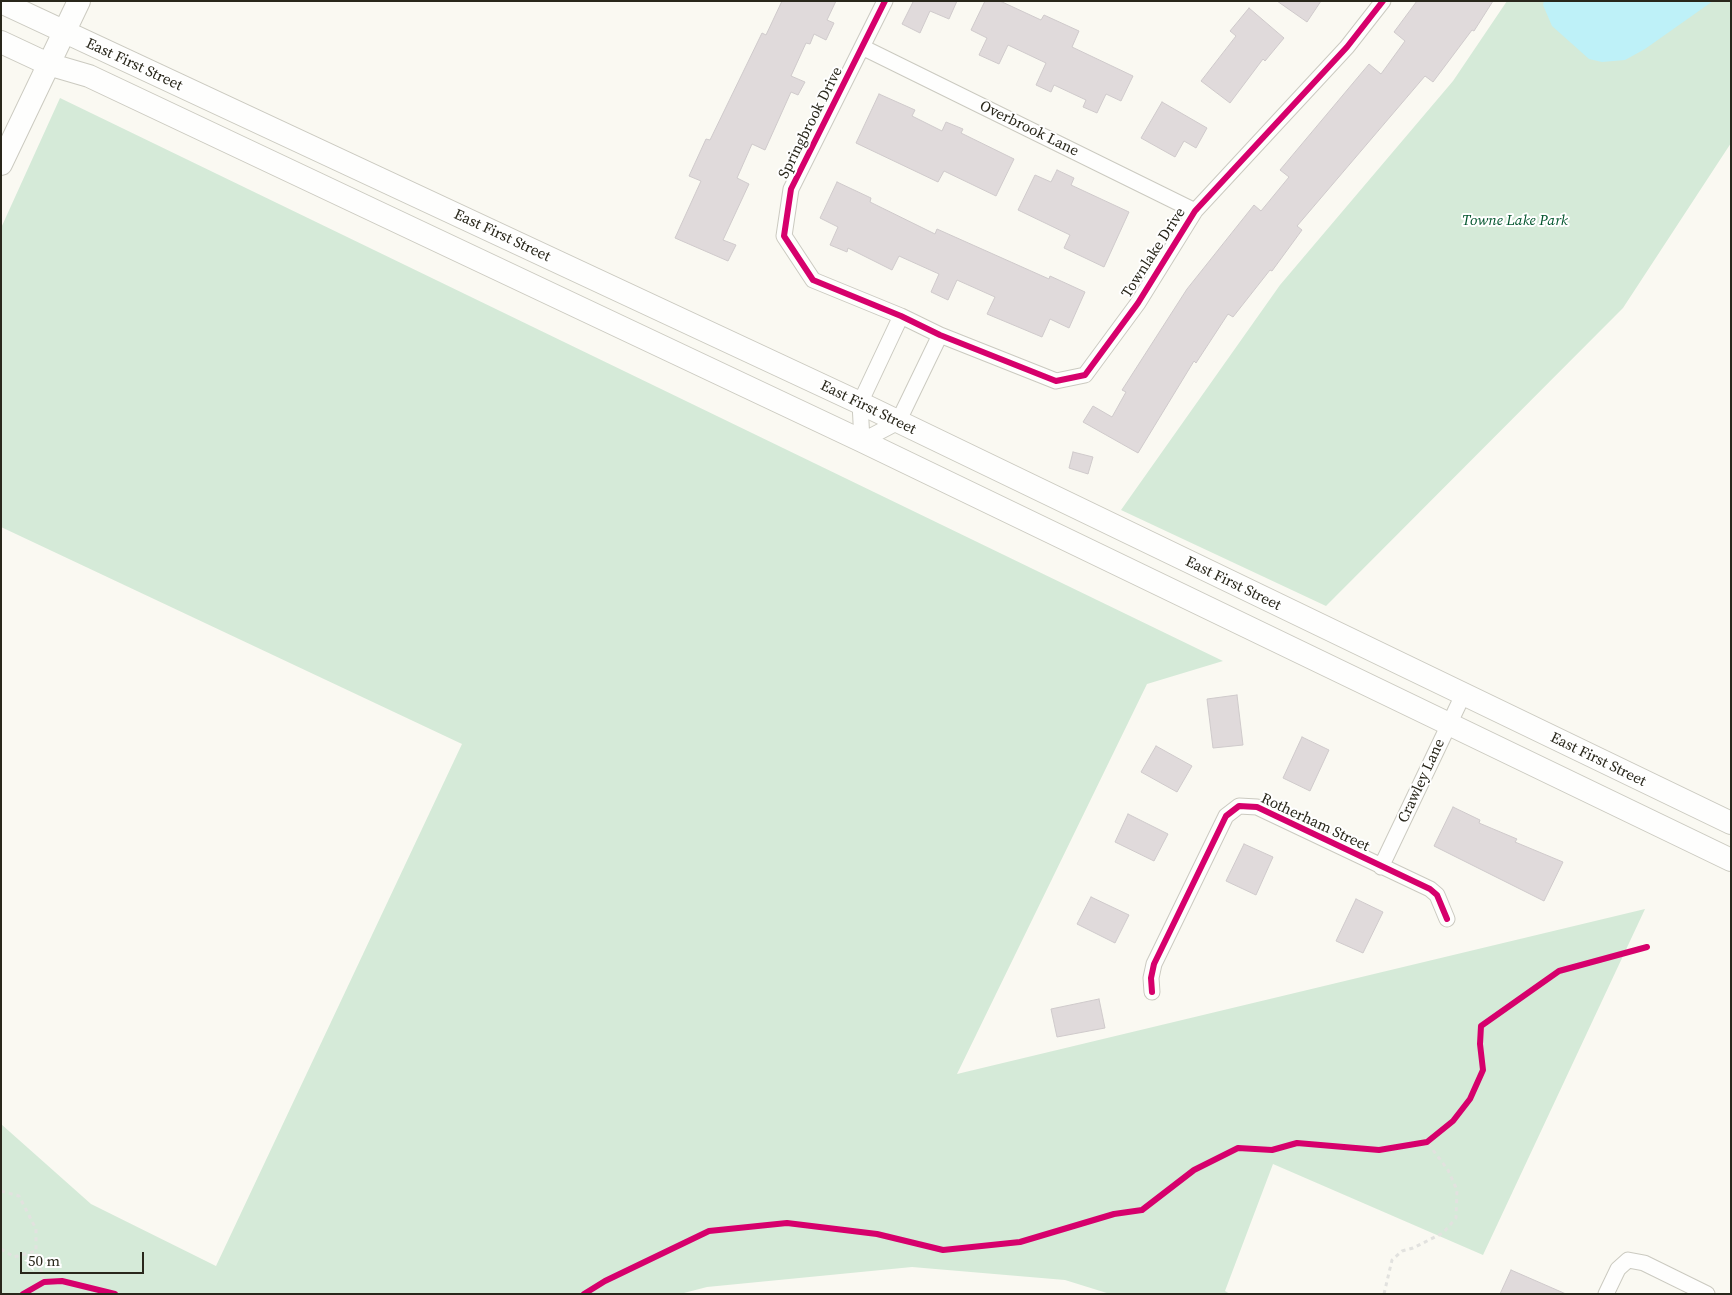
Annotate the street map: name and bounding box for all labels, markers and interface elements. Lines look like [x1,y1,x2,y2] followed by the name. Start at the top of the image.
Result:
[83,35,185,95] street label: East First Street
[775,64,847,182] street label: Springbrook Drive
[977,97,1081,161] street label: Overbrook Lane
[1118,205,1190,301] street label: Townlake Drive
[451,206,553,266] street label: East First Street
[1462,212,1568,230] park label: Towne Lake Park
[817,377,919,439] street label: East First Street
[1182,553,1284,615] street label: East First Street
[1547,729,1649,791] street label: East First Street
[1395,736,1449,826] street label: Crawley Lane
[1258,790,1372,856] street label: Rotherham Street
[22,1242,146,1274] scale bar
[28,1250,60,1271] text: 50 m

